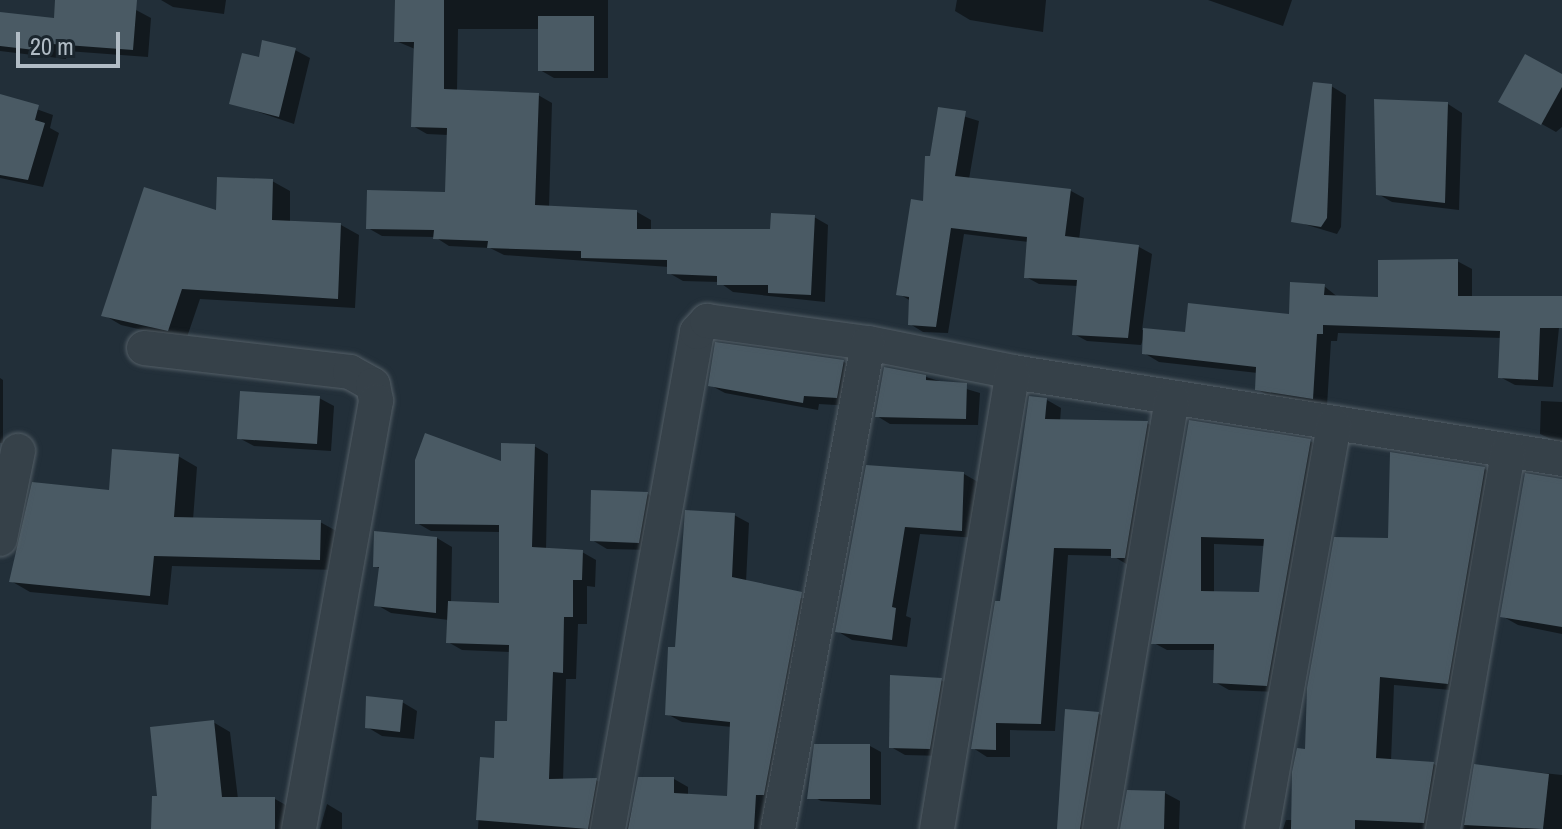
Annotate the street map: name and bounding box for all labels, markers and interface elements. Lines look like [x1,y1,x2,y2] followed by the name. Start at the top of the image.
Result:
[20,16,124,66] scale bar
[30,30,74,62] text: 20 m

